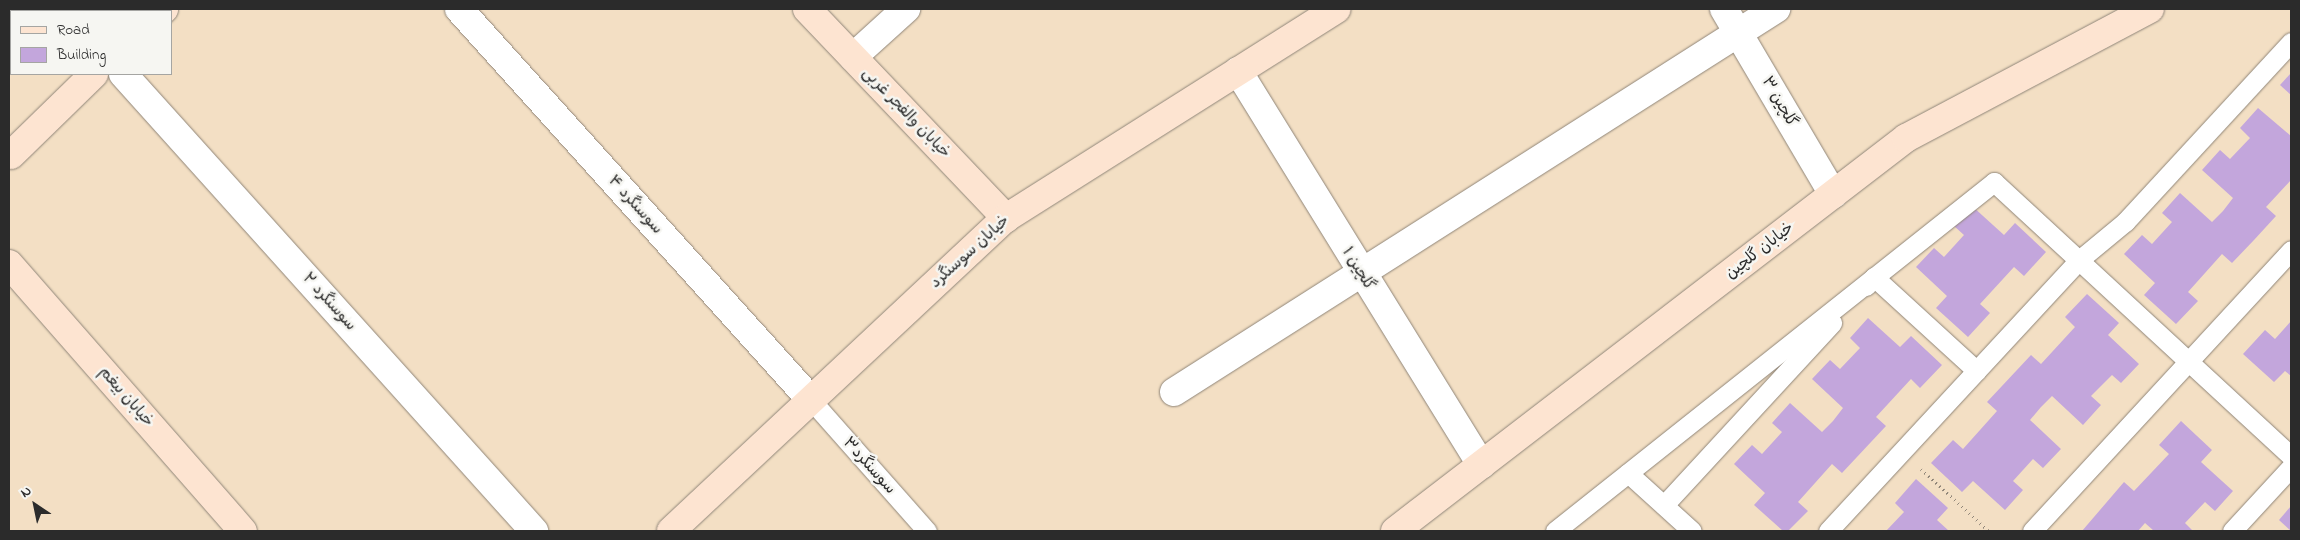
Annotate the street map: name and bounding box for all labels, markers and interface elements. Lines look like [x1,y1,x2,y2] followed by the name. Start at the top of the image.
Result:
[10,10,172,75] legend
[57,19,90,41] text: Road
[57,44,106,66] text: Building
[858,64,954,162] street label: خیابان والفجر غربی
[1757,73,1801,131] street label: گلچین ۳
[604,172,666,238] street label: سوسنگرد ۴
[926,211,1014,293] street label: خیابان سوسنگرد
[1722,218,1798,284] street label: خیابان گلچین
[1337,244,1379,294] street label: گلچین ۱
[298,269,360,335] street label: سوسنگرد ۲
[95,363,157,431] street label: خیابان بیغم
[839,434,899,498] street label: سوسنگرد۳
[10,480,60,530] north arrow
[17,481,36,504] text: N

